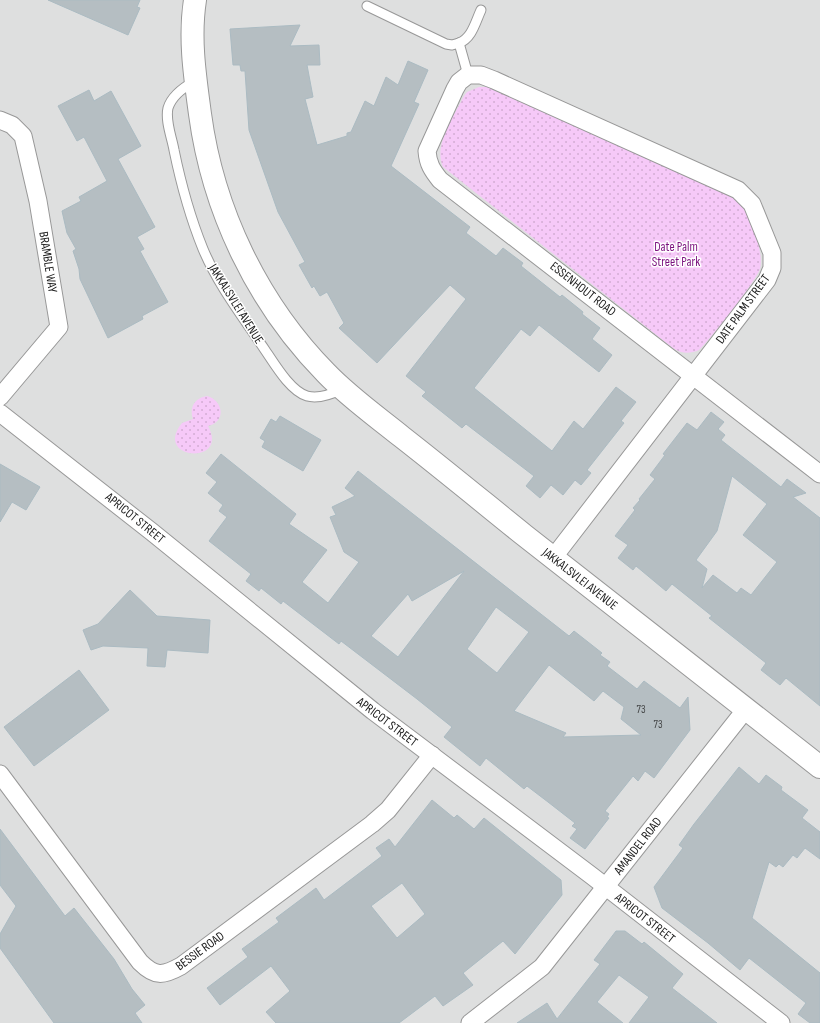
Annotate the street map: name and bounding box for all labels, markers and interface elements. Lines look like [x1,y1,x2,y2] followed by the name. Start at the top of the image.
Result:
[35,230,61,294] street label: BRAMBLE WAY
[652,239,700,270] park label: Date Palm Street Park
[547,258,619,320] street label: ESSENHOUT ROAD
[204,260,267,347] street label: JAKKALSVLEI AVENUE
[712,271,774,347] street label: DATE PALM STREET
[101,488,168,547] street label: APRICOT STREET
[538,544,621,613] street label: JAKKALSVLEI AVENUE
[353,693,421,750] street label: APRICOT STREET
[636,703,646,716] house number: 73
[653,718,663,731] house number: 73
[610,814,665,879] street label: AMANDEL ROAD
[611,889,678,947] street label: APRICOT STREET
[173,928,227,974] street label: BESSIE ROAD

